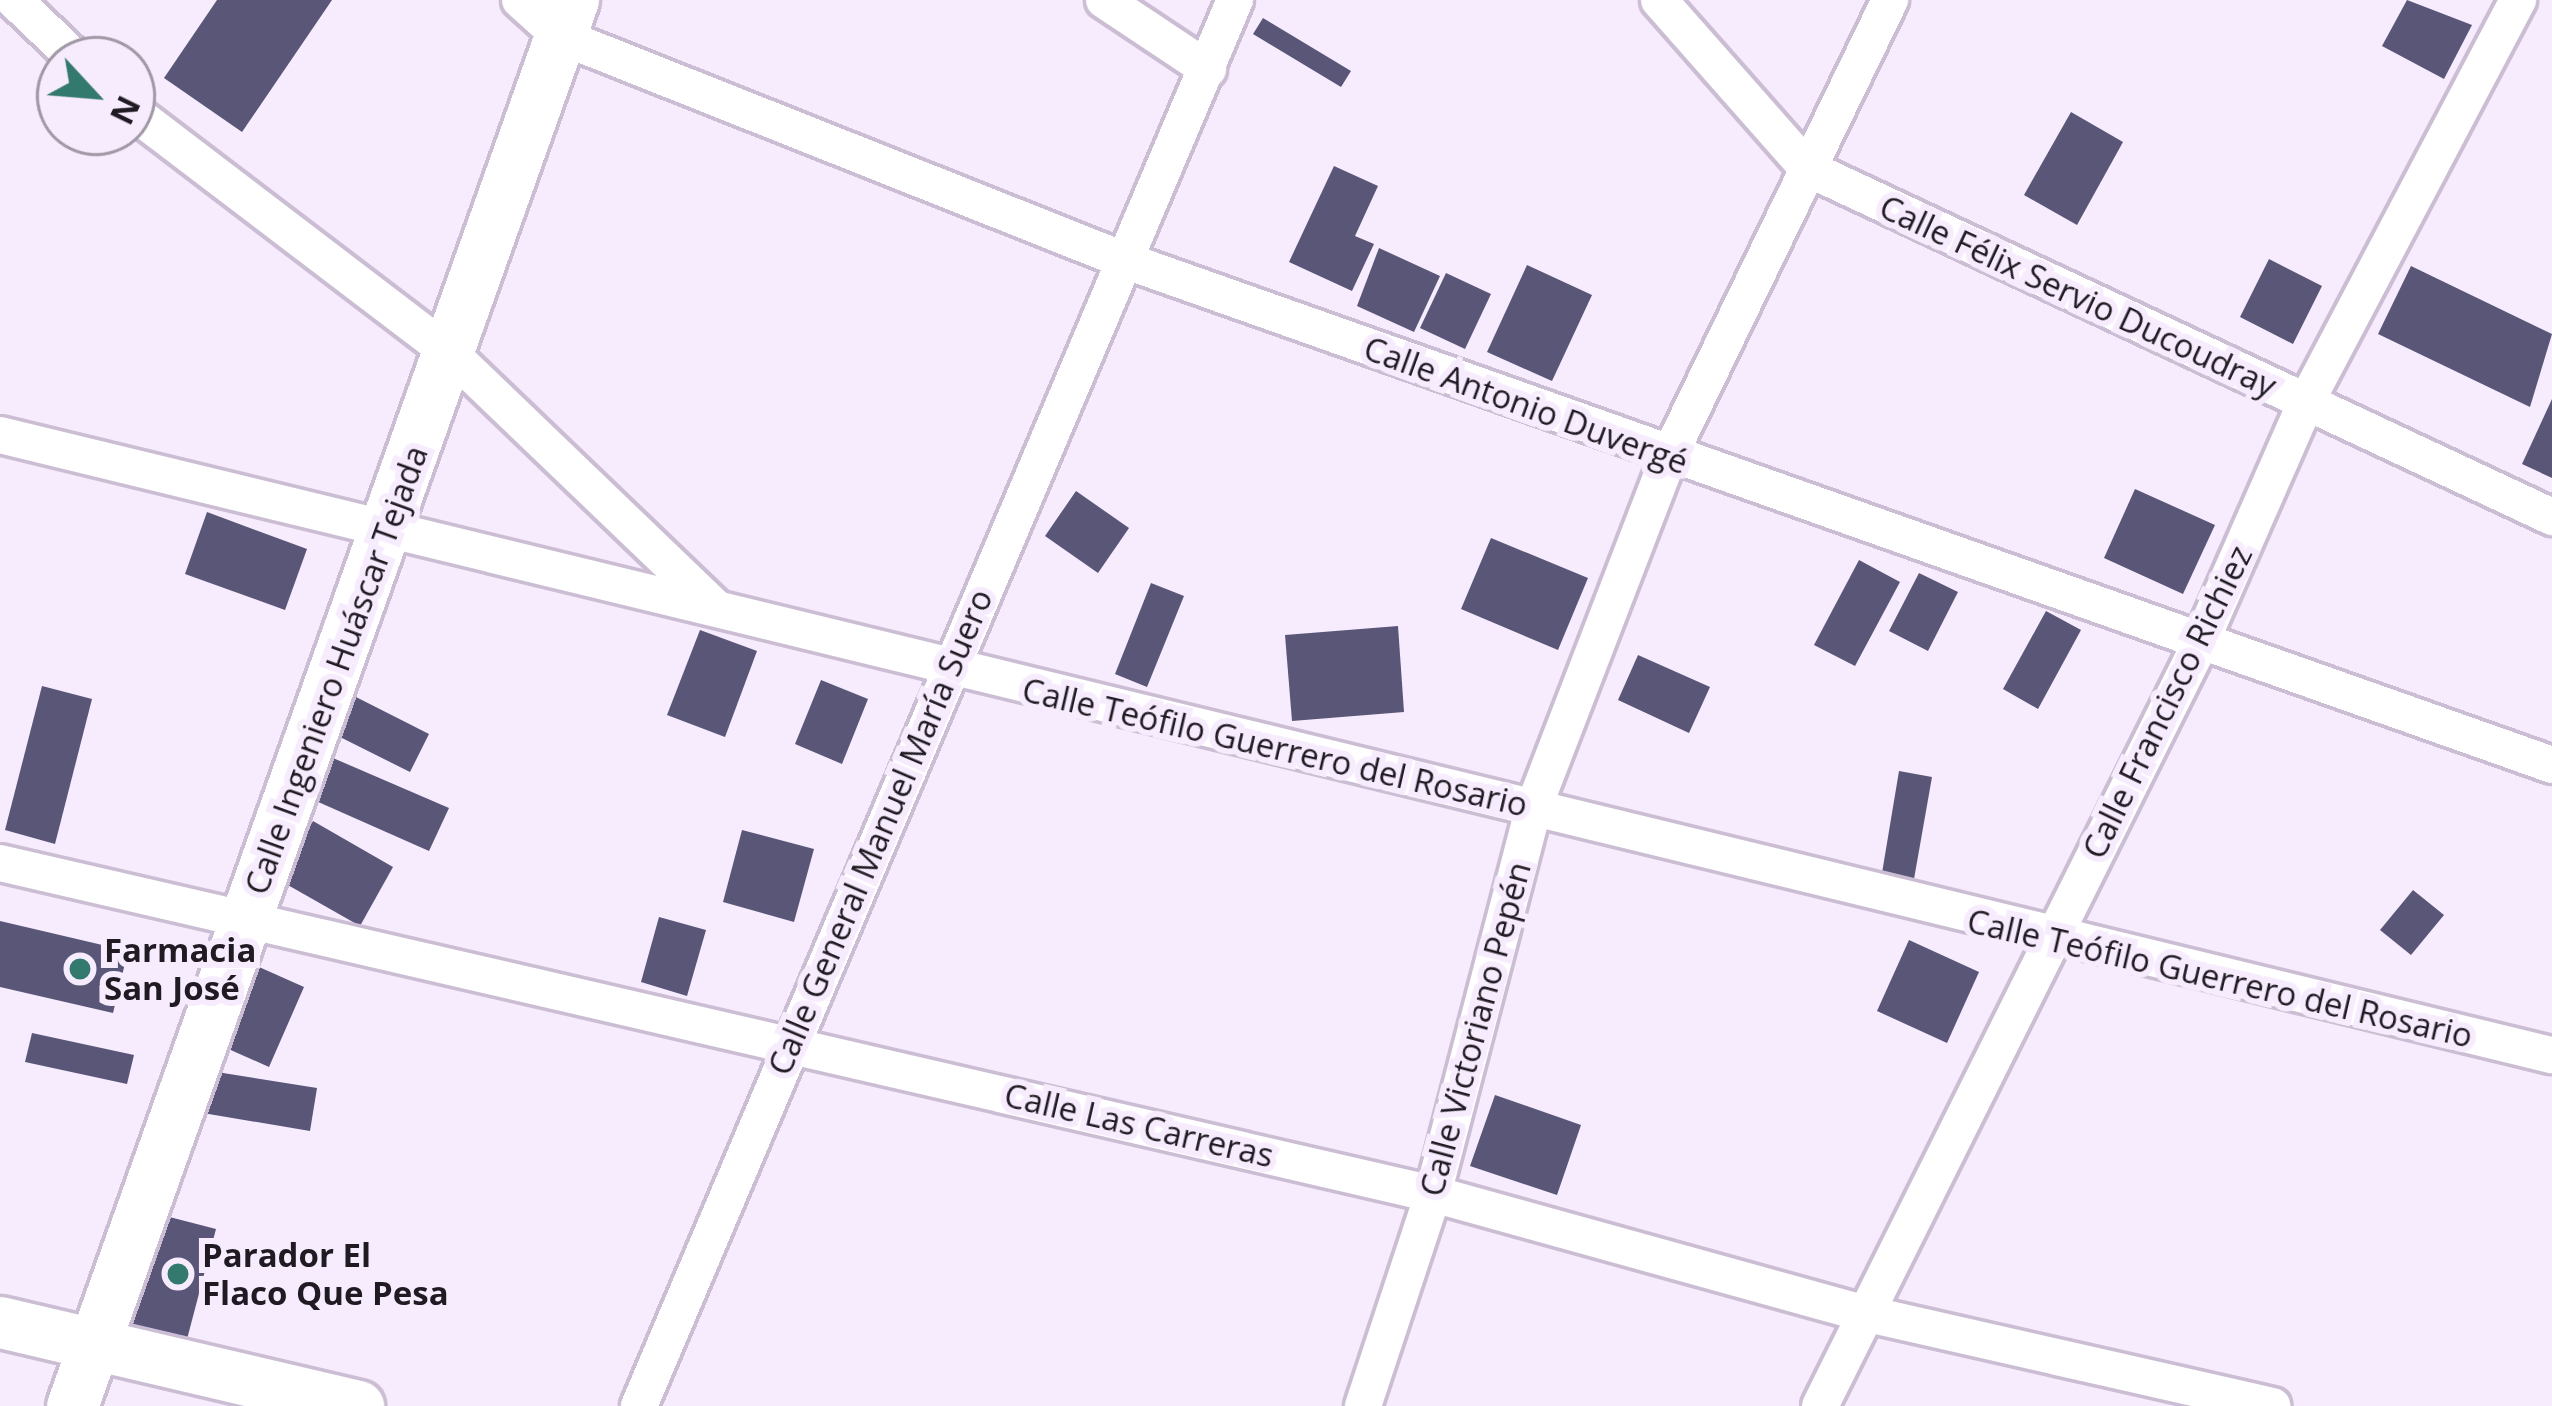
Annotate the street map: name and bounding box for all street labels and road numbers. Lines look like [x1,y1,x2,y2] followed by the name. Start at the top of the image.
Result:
[1873,187,2283,405] street label: Calle Félix Servio Ducoudray
[1359,328,1693,482] street label: Calle Antonio Duvergé
[236,440,436,900] street label: Calle Ingeniero Huáscar Tejada
[2074,539,2260,865] street label: Calle Francisco Richiez
[759,583,1001,1081] street label: Calle General Manuel María Suero
[1018,670,1532,824] street label: Calle Teófilo Guerrero del Rosario
[1411,858,1539,1200] street label: Calle Victoriano Pepén
[1963,901,2477,1055] street label: Calle Teófilo Guerrero del Rosario
[1001,1075,1277,1175] street label: Calle Las Carreras

